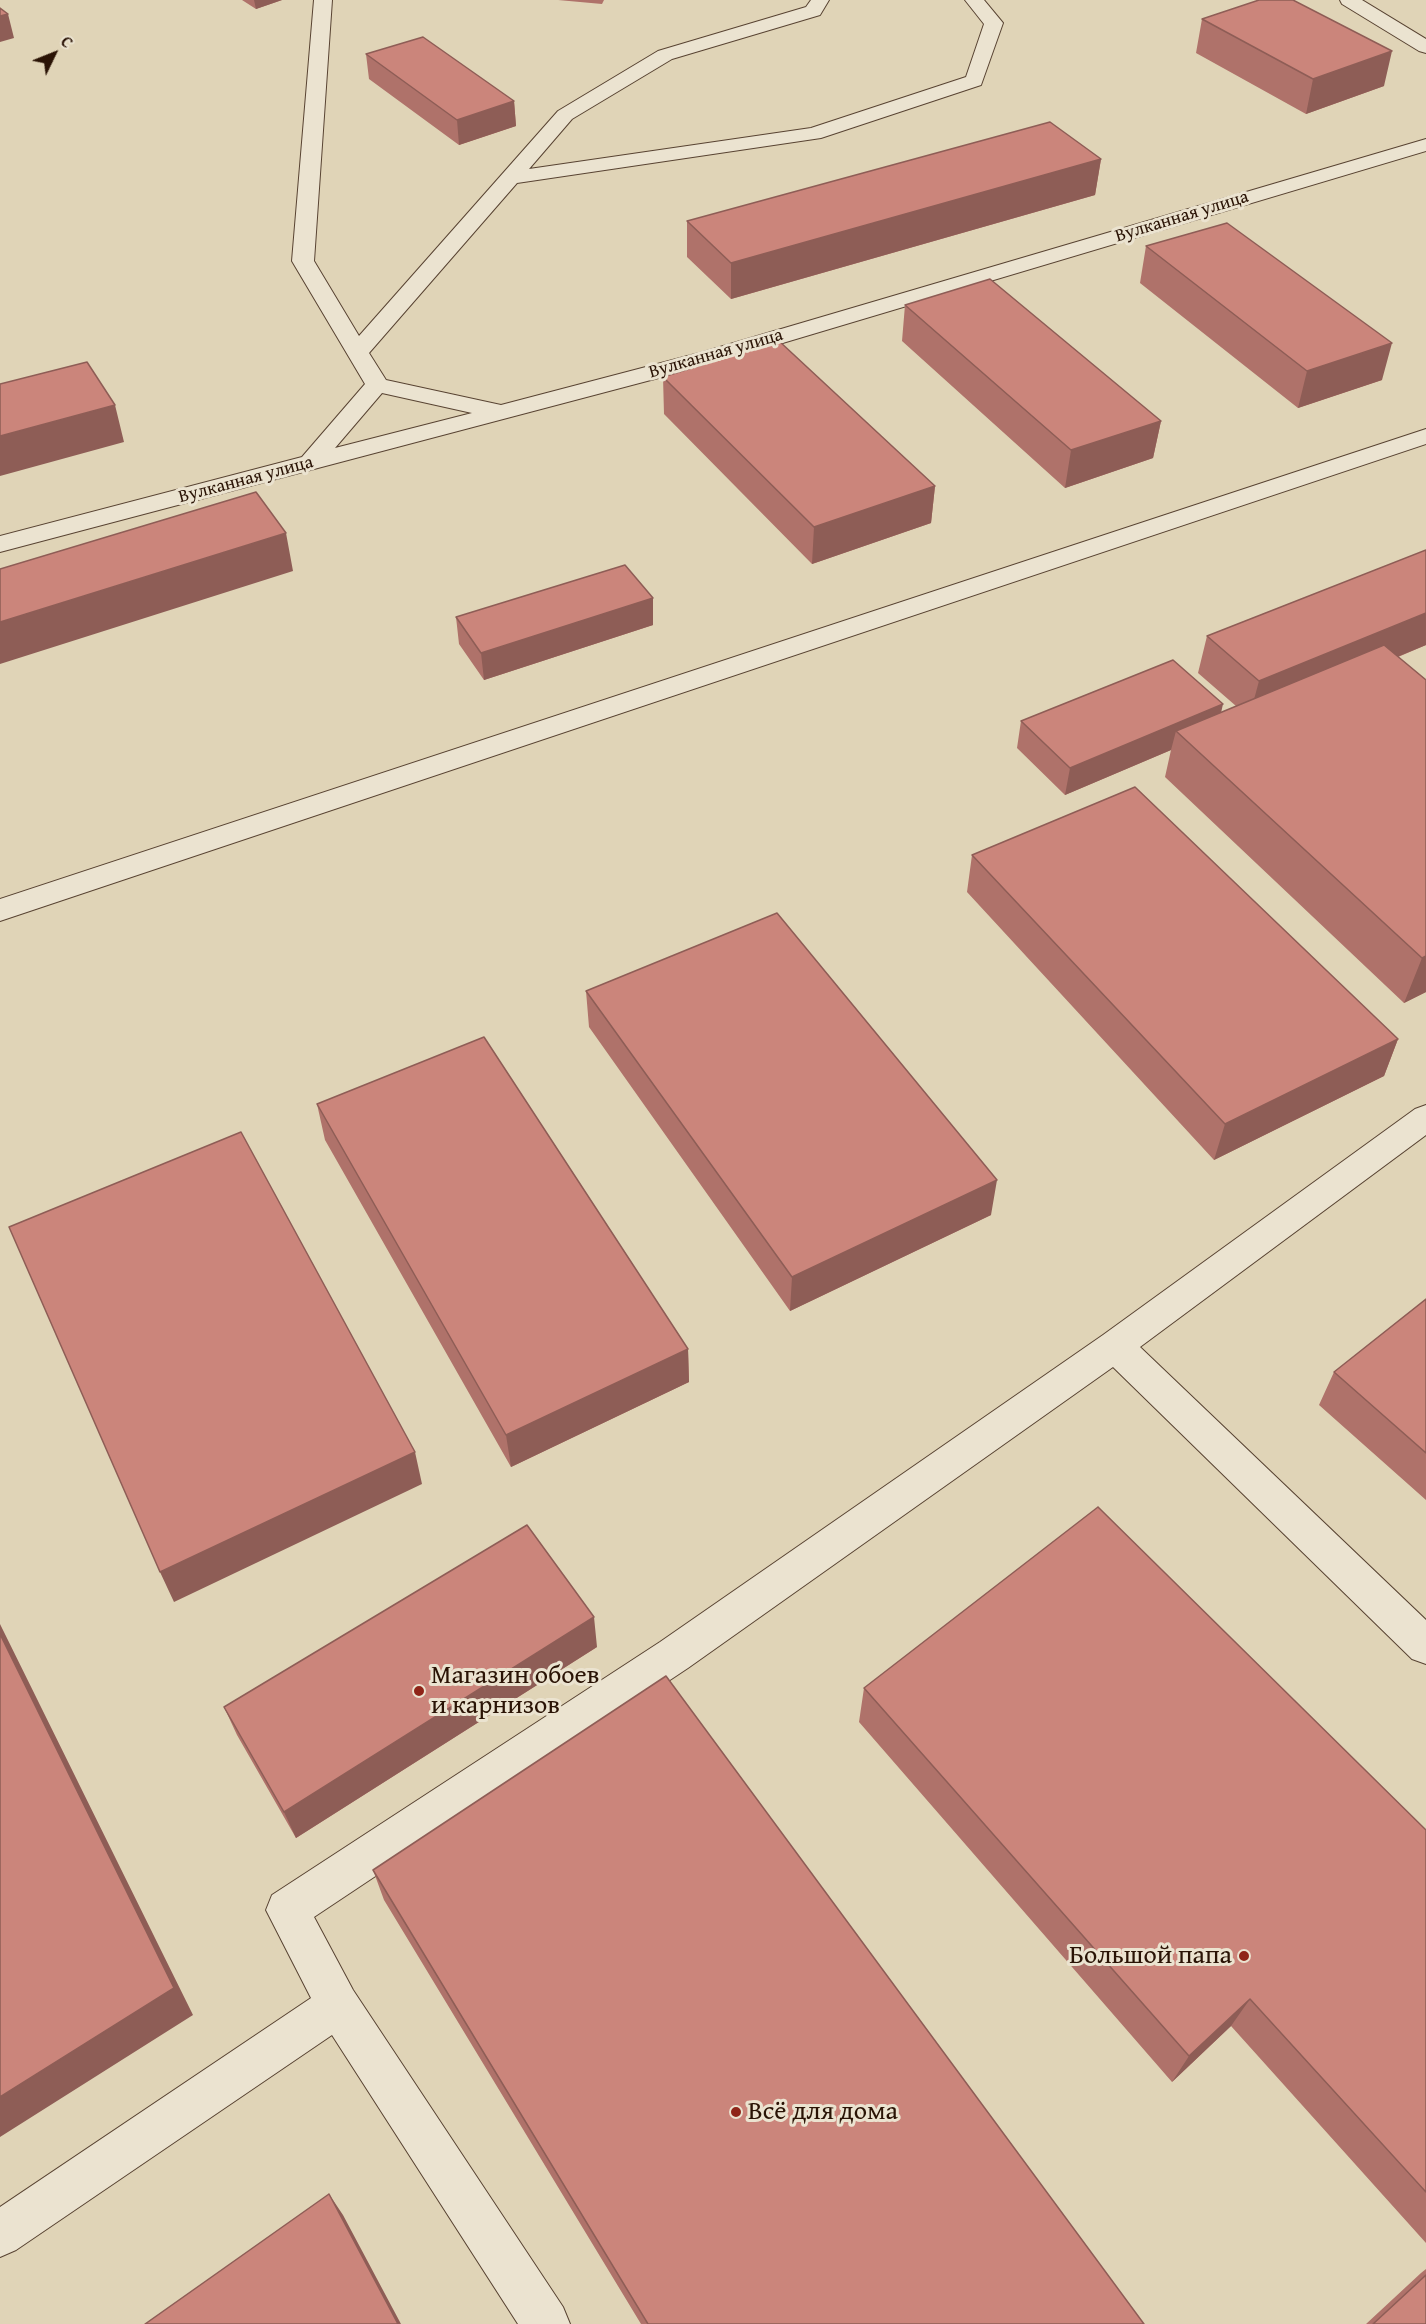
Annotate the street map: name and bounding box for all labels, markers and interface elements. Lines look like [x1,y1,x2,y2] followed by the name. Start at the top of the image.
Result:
[24,24,84,84] north arrow
[55,30,79,53] text: С
[1113,186,1251,248] street label: Вулканная улица
[647,325,785,383] street label: Вулканная улица
[176,452,316,508] street label: Вулканная улица
[431,1660,599,1721] place label: Магазин обоев и карнизов
[412,1684,426,1698] marker: Магазин обоев и карнизов
[1069,1940,1232,1972] place label: Большой папа
[1237,1949,1251,1963] marker: Большой папа
[748,2096,898,2128] place label: Всё для дома
[729,2105,743,2119] marker: Всё для дома

